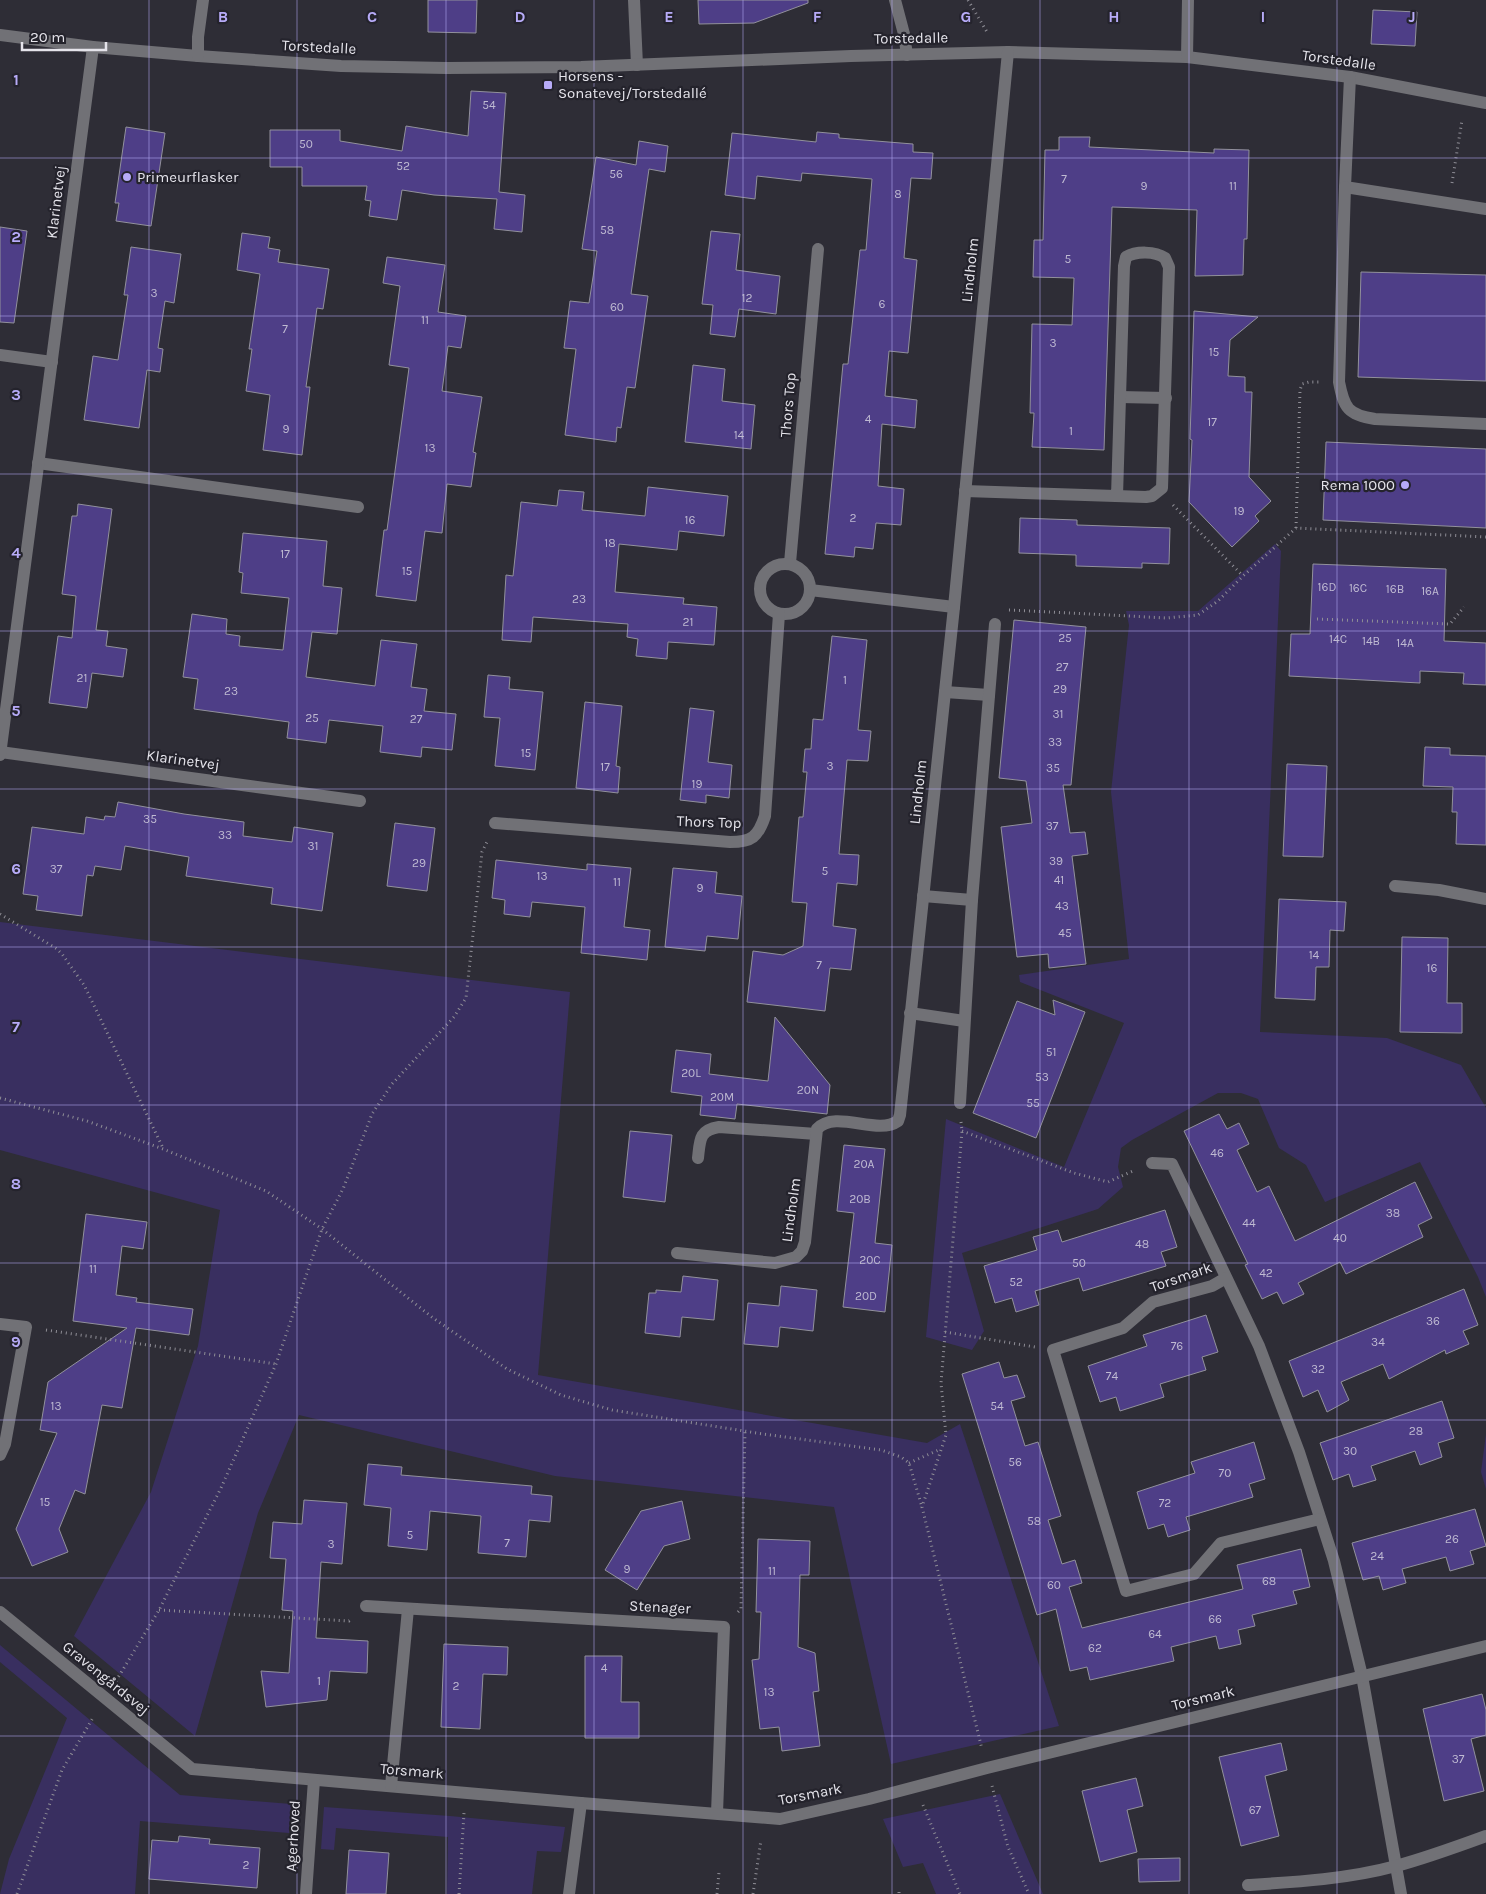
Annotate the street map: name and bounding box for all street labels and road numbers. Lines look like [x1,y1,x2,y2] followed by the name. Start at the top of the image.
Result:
[874,28,948,48] street label: Torstedalle
[281,36,357,58] street label: Torstedalle
[1301,46,1377,74] street label: Torstedalle
[43,164,69,240] street label: Klarinetvej
[958,237,982,303] street label: Lindholm
[776,372,800,438] street label: Thors Top
[145,746,221,774] street label: Klarinetvej
[906,759,930,825] street label: Lindholm
[676,812,742,832] street label: Thors Top
[778,1177,804,1243] street label: Lindholm
[1148,1258,1214,1296] street label: Torsmark
[629,1596,692,1618] street label: Stenager
[59,1637,153,1719] street label: Gravengårdsvej
[1170,1682,1236,1714] street label: Torsmark
[379,1759,445,1783] street label: Torsmark
[777,1779,843,1809] street label: Torsmark
[282,1800,304,1872] street label: Agerhoved

